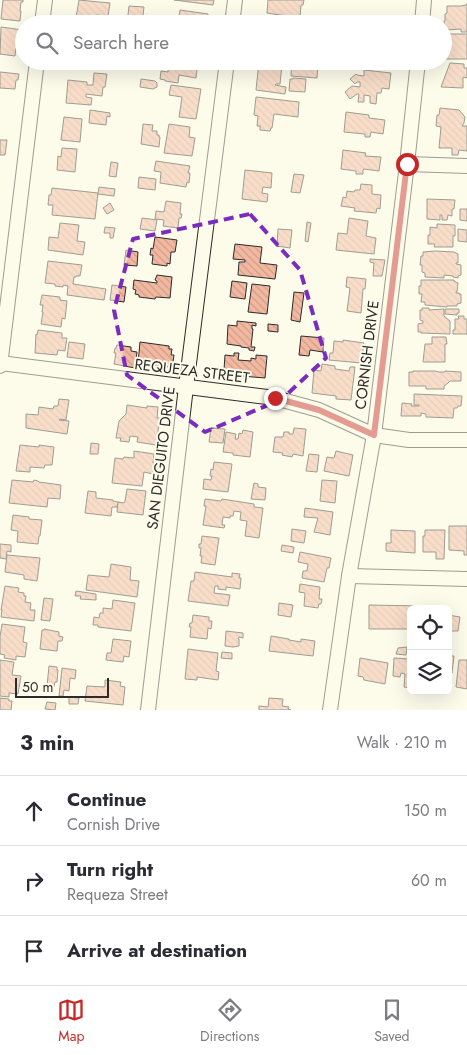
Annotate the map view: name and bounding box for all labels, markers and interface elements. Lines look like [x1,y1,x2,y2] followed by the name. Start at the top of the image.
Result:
[15,15,452,70] search box
[33,29,61,57] icon: search
[73,29,169,56] text: Search here
[396,153,419,176] route start
[349,299,385,411] street label: CORNISH DRIVE
[133,353,251,389] street label: REQUEZA STREET
[141,385,181,531] street label: SAN DIEGUITO DRIVE
[264,387,287,410] route end
[407,605,452,695] map controls
[407,605,452,650] button: locate
[407,650,452,695] button: layers
[15,675,109,698] scale bar
[22,677,53,697] text: 50 m
[20,728,74,758] text: 3 min
[357,731,447,754] text: Walk · 210 m
[67,786,146,813] text: Continue
[20,797,48,825] icon: ahead
[404,799,447,822] text: 150 m
[67,813,160,836] text: Cornish Drive
[67,856,153,883] text: Turn right
[20,867,48,895] icon: right
[411,869,447,892] text: 60 m
[67,883,168,906] text: Requeza Street
[20,937,48,965] icon: arrive
[67,937,247,964] text: Arrive at destination
[57,996,85,1046] tab: Map
[200,996,259,1046] tab: Directions
[374,996,410,1046] tab: Saved

